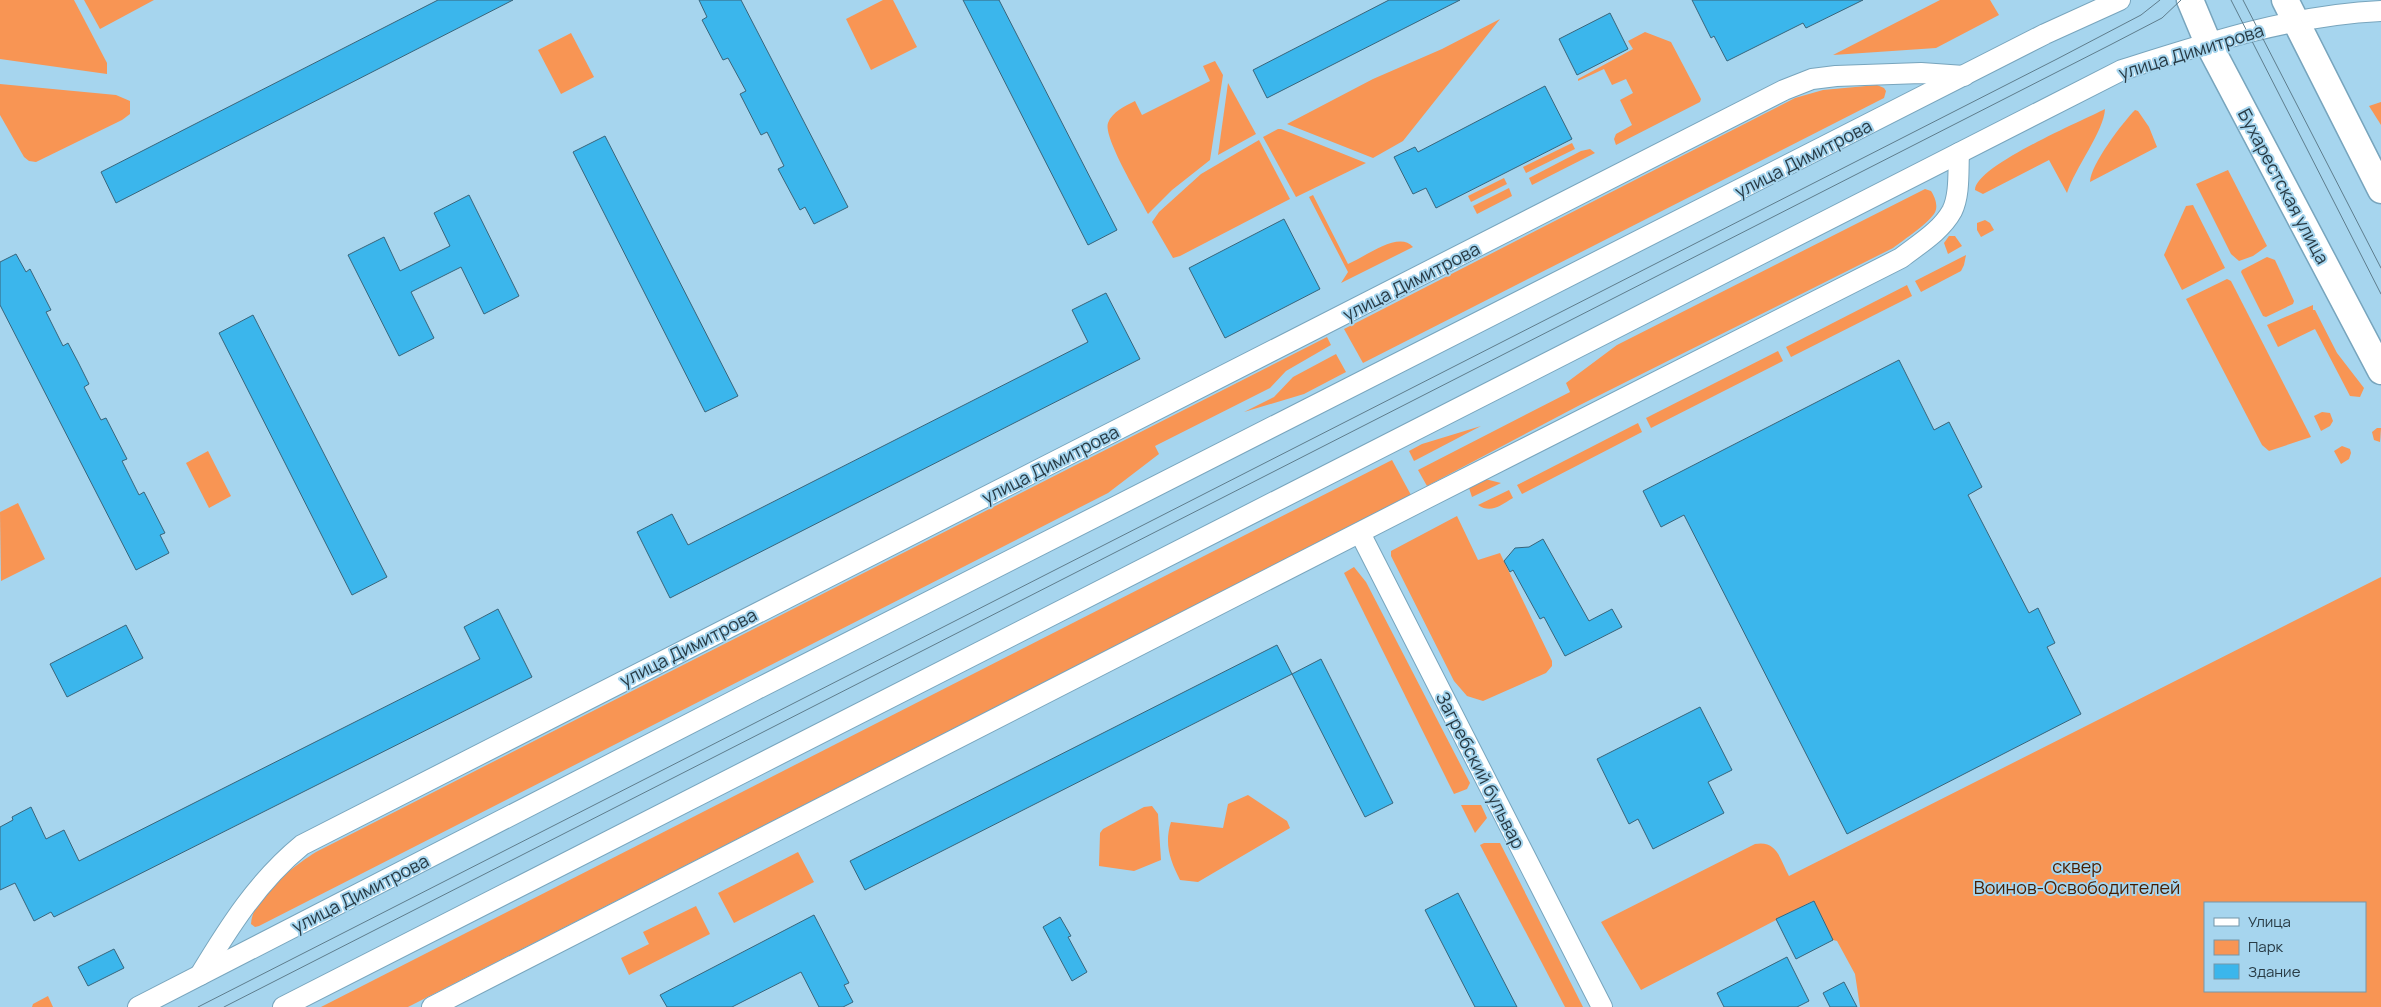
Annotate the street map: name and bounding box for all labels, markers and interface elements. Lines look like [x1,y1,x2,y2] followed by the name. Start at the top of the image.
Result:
[2115,17,2267,85] street label: улица Димитрова
[2233,104,2335,268] street label: Бухарестская улица
[1730,113,1876,203] street label: улица Димитрова
[1338,236,1484,326] street label: улица Димитрова
[977,419,1123,509] street label: улица Димитрова
[615,602,761,692] street label: улица Димитрова
[1431,687,1531,853] street label: Загребский бульвар
[287,848,433,938] street label: улица Димитрова
[1974,854,2180,899] park label: сквер Воинов-Освободителей
[2204,902,2366,992] legend
[2248,911,2291,932] text: Улица
[2248,936,2284,957] text: Парк
[2248,961,2301,982] text: Здание

